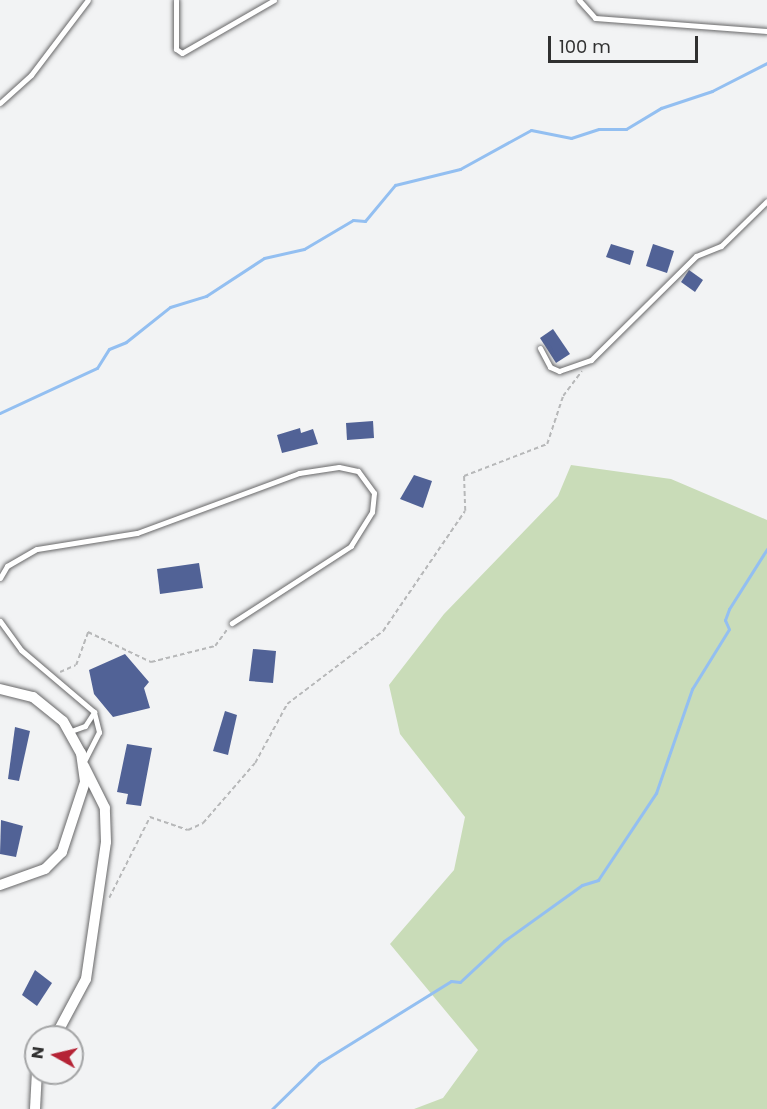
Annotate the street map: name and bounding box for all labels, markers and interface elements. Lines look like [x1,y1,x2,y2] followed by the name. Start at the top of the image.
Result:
[551,24,701,62] scale bar
[559,34,611,59] text: 100 m
[24,1025,84,1085] north arrow
[25,1045,50,1060] text: N

